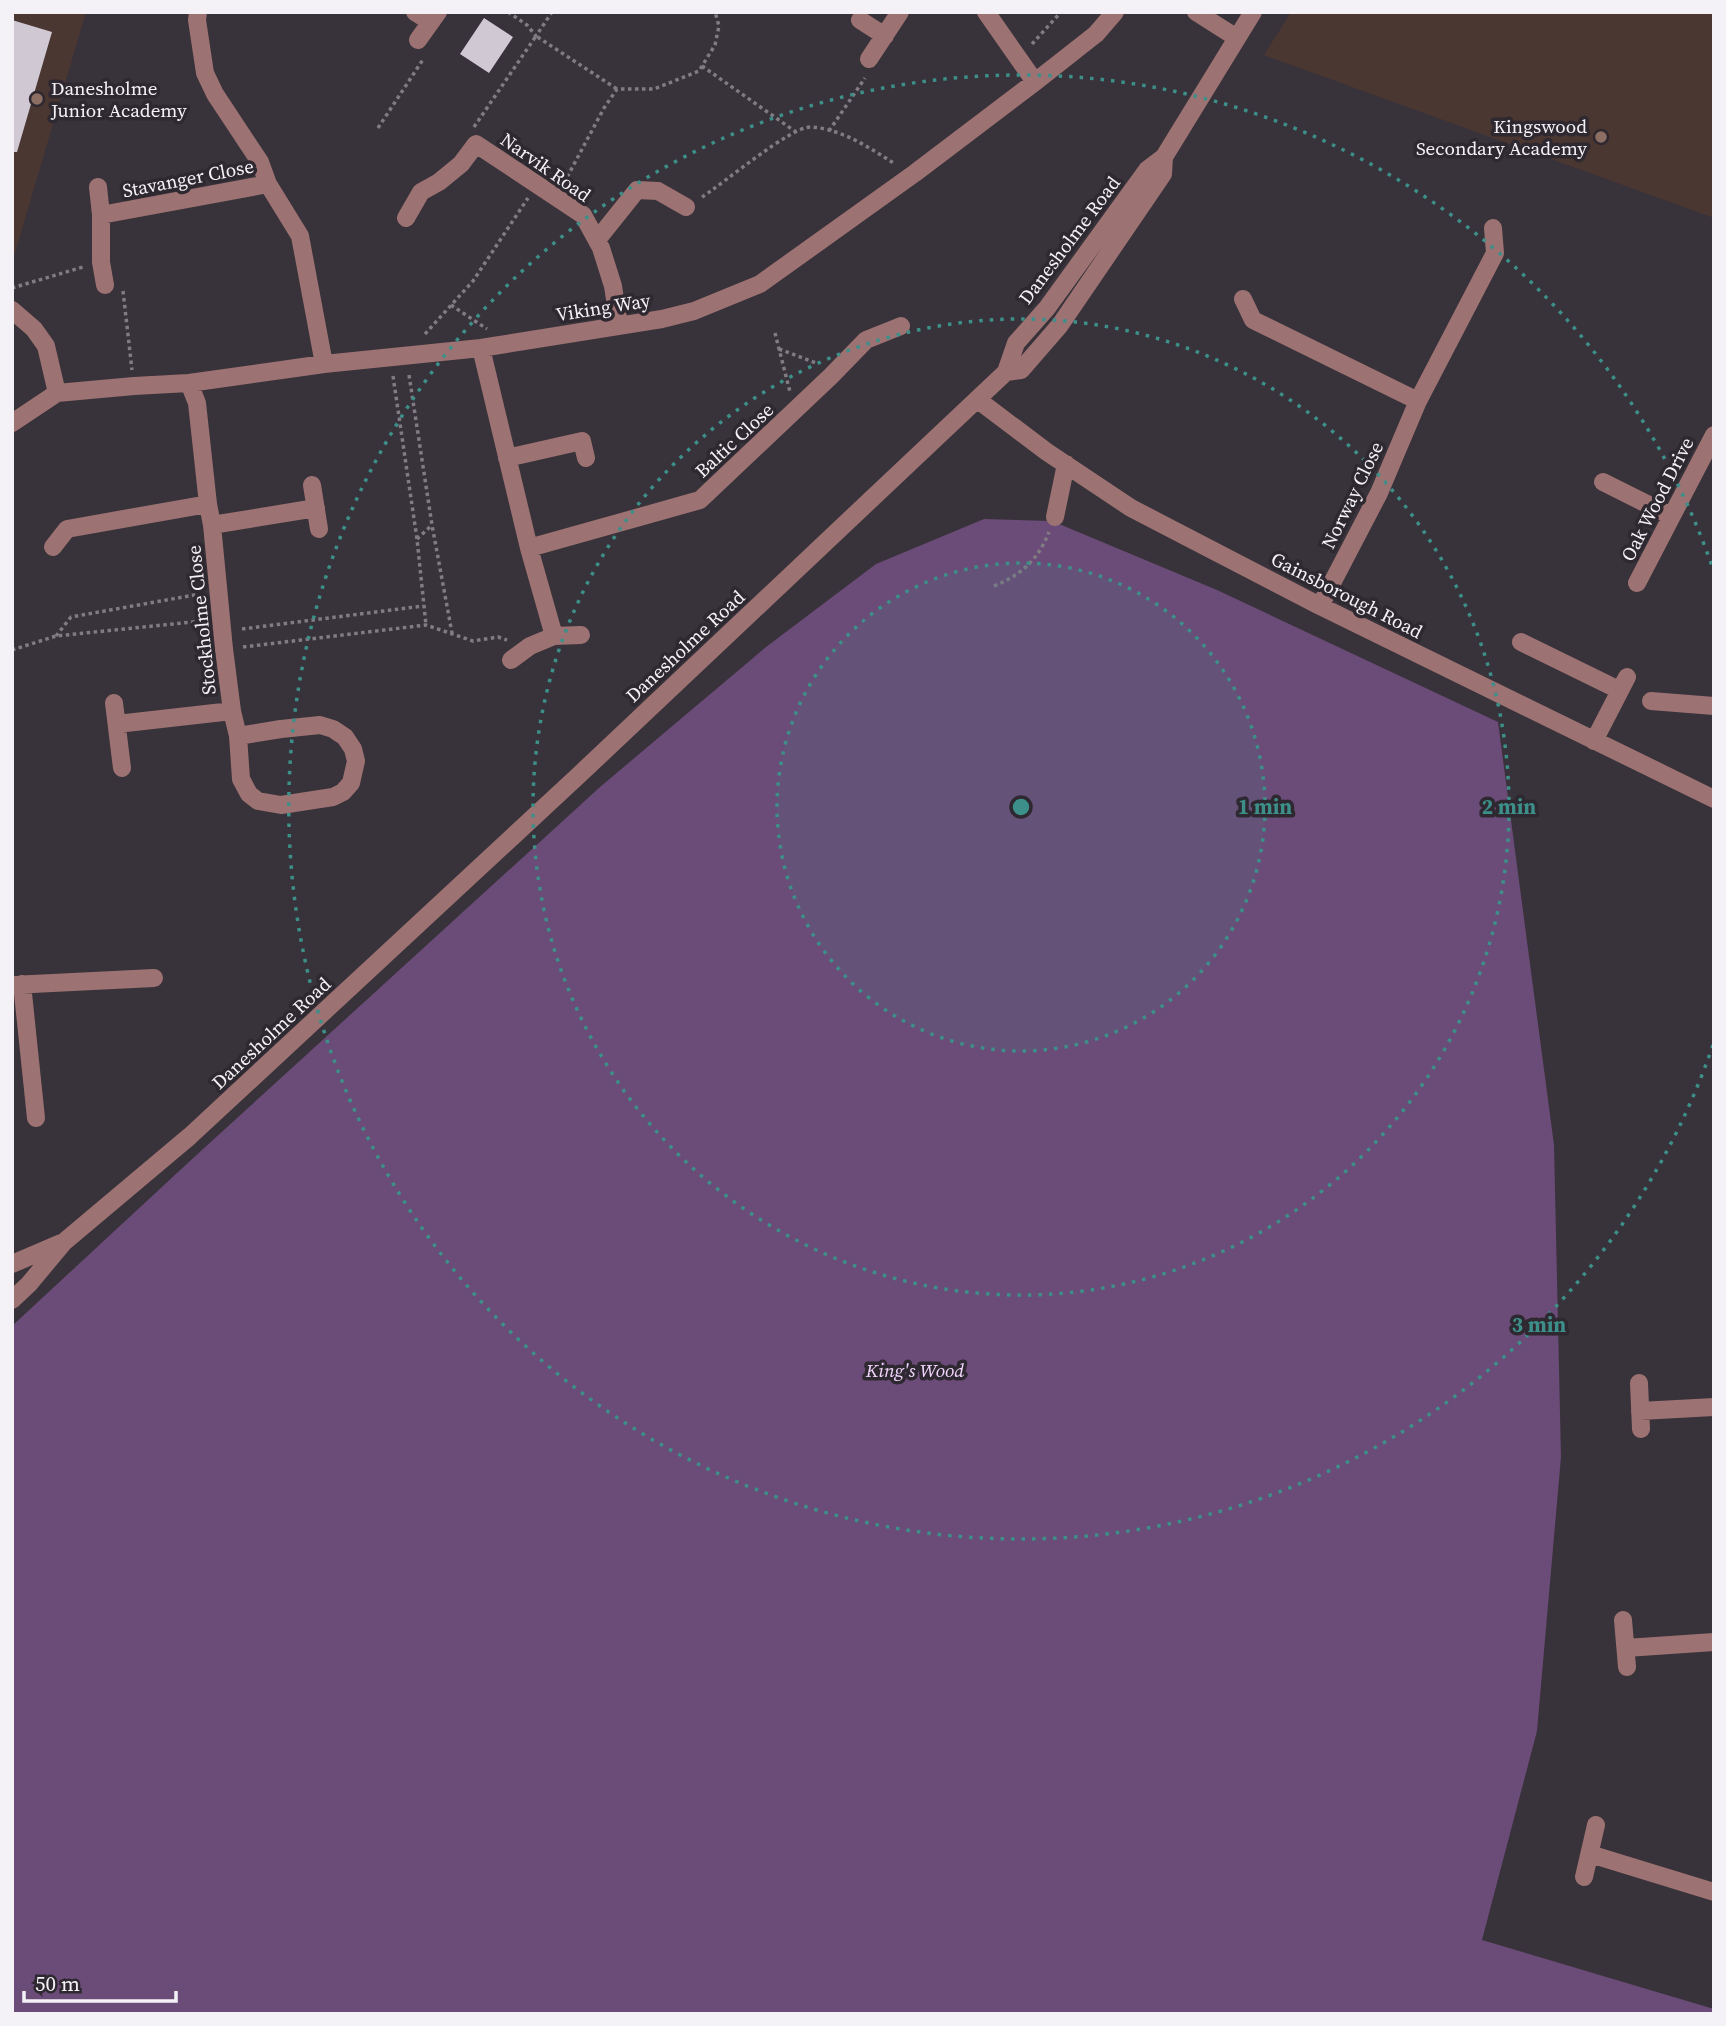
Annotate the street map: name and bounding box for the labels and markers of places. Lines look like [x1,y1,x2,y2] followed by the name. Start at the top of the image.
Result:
[50,75,187,123] place label: Danesholme Junior Academy
[29,91,45,107] marker: Danesholme Junior Academy
[1416,113,1587,161] place label: Kingswood Secondary Academy
[1593,129,1609,145] marker: Kingswood Secondary Academy
[1009,795,1033,819] centre of rings

